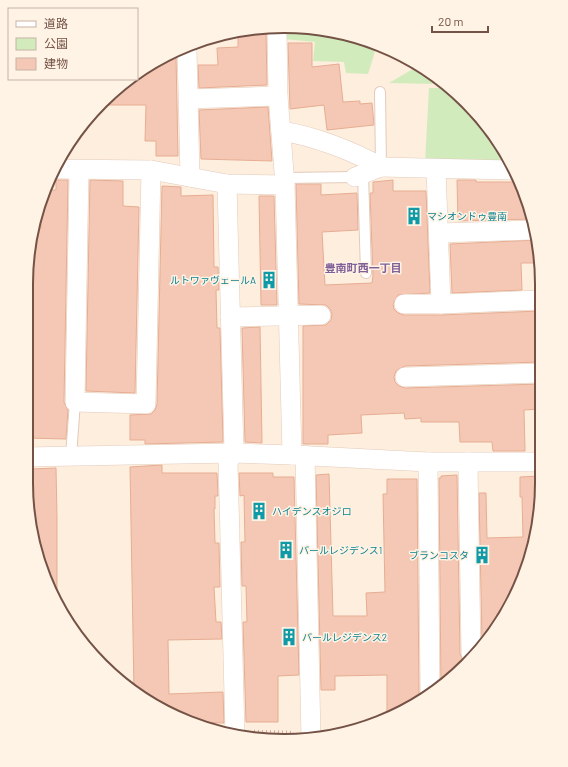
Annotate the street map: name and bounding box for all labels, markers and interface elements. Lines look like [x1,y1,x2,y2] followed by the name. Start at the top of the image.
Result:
[8,8,138,80] legend
[432,8,488,34] scale bar
[438,14,464,28] text: 20 m
[44,16,68,30] text: 道路
[44,36,68,50] text: 公園
[44,56,68,70] text: 建物
[404,206,424,226] building icon: マシオンドゥ豊南
[427,210,507,222] place label: マシオンドゥ豊南
[325,261,402,274] district label: 豊南町西一丁目
[259,270,279,290] building icon: ルトワァヴェールA
[170,274,256,286] place label: ルトワァヴェールA
[249,501,269,521] building icon: ハイデンスオジロ
[272,505,352,517] place label: ハイデンスオジロ
[276,540,296,560] building icon: パールレジデンス1
[299,544,382,556] place label: パールレジデンス1
[472,545,492,565] building icon: ブランコスタ
[409,549,469,561] place label: ブランコスタ
[279,627,299,647] building icon: パールレジデンス2
[302,631,387,643] place label: パールレジデンス2

